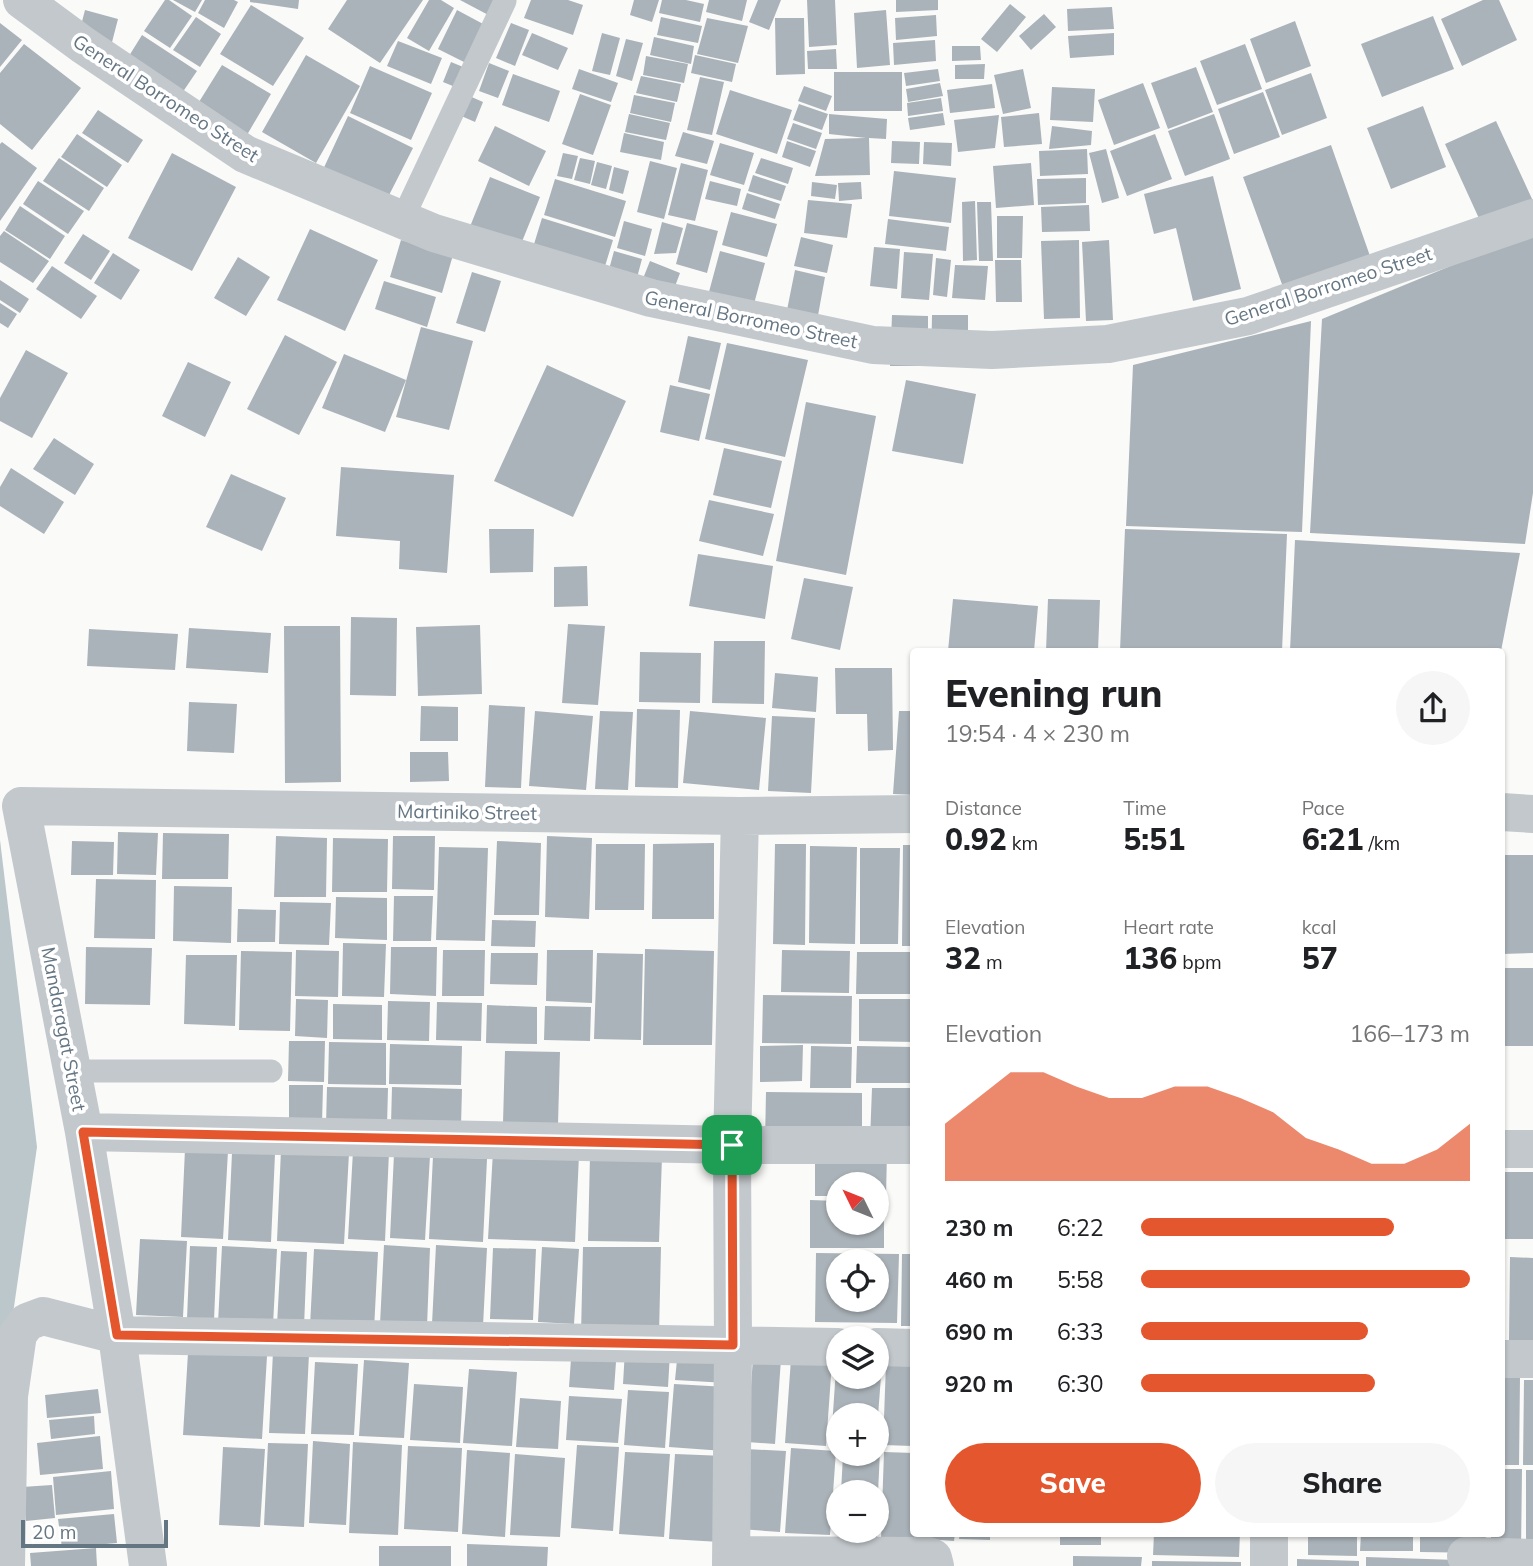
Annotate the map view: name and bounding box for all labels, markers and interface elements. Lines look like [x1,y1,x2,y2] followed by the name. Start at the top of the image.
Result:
[68,29,264,167] street label: General Borromeo Street
[1221,241,1435,331] street label: General Borromeo Street
[642,285,860,353] street label: General Borromeo Street
[945,669,1163,717] text: Evening run
[1396,671,1470,745] button: share
[945,719,1130,748] text: 19:54 · 4 × 230 m
[945,796,1022,820] text: Distance
[1123,796,1166,820] text: Time
[1302,796,1345,820] text: Pace
[397,799,537,825] street label: Martiniko Street
[945,820,1007,858] text: 0.92
[1123,820,1185,858] text: 5:51
[1302,820,1363,858] text: 6:21
[1007,831,1038,855] text: km
[1363,831,1400,855] text: /km
[945,915,1025,939] text: Elevation
[1123,915,1214,939] text: Heart rate
[1302,915,1336,939] text: kcal
[945,939,981,977] text: 32
[1123,939,1177,977] text: 136
[1302,939,1338,977] text: 57
[36,945,92,1114] street label: Mandaragat Street
[981,950,1003,974] text: m
[1177,950,1222,974] text: bpm
[945,1019,1042,1048] text: Elevation
[1349,1019,1470,1048] text: 166–173 m
[702,1115,762,1175] pin
[713,1126,751,1164] icon: arrive
[826,1172,889,1236] north arrow
[826,1172,889,1543] map controls
[945,1213,1013,1242] text: 230 m
[1057,1213,1104,1242] text: 6:22
[826,1249,889,1312] button: locate
[945,1265,1013,1294] text: 460 m
[1057,1265,1104,1294] text: 5:58
[945,1317,1013,1346] text: 690 m
[1057,1317,1104,1346] text: 6:33
[826,1326,889,1389] button: layers
[945,1369,1013,1398] text: 920 m
[1057,1369,1104,1398] text: 6:30
[826,1403,889,1466] button: +
[945,1443,1201,1523] button: Save
[1215,1443,1470,1523] button: Share
[826,1480,889,1543] button: −
[21,1517,168,1549] scale bar
[32,1520,76,1544] text: 20 m

